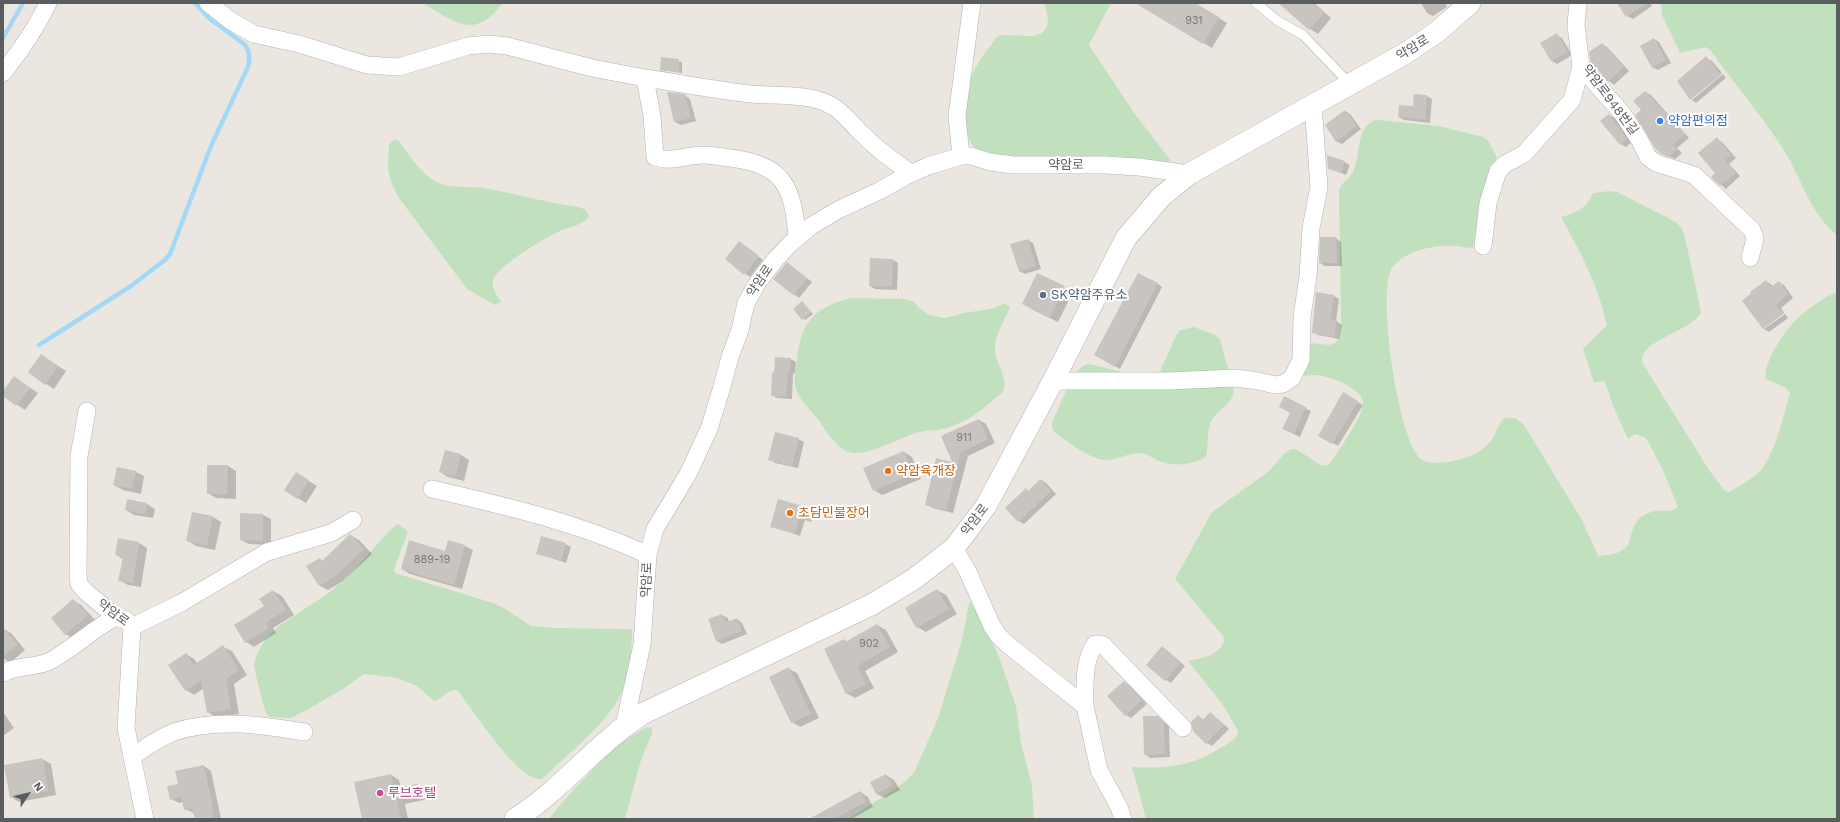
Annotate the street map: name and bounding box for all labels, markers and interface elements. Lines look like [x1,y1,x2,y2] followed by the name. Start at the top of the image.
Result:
[1185,14,1203,28] house number: 931
[1394,32,1432,64] street label: 약암로
[1579,62,1641,138] street label: 약암로948번길
[1668,113,1728,129] place label: 약암편의점
[1655,116,1665,126] marker: 약암편의점
[1048,157,1084,173] street label: 약암로
[744,262,776,300] street label: 약암로
[1051,287,1128,303] place label: SK약암주유소
[1038,290,1048,300] marker: SK약암주유소
[956,431,972,445] house number: 911
[896,463,956,479] place label: 약암육개장
[883,466,893,476] marker: 약암육개장
[958,501,992,539] street label: 약암로
[798,505,870,521] place label: 초담민물장어
[785,508,795,518] marker: 초담민물장어
[414,553,450,567] house number: 889-19
[638,562,656,598] street label: 약암로
[94,596,132,630] street label: 약암로
[859,637,879,651] house number: 902
[8,774,48,814] north arrow
[31,780,46,794] text: N
[388,785,436,801] place label: 루브호텔
[375,788,385,798] marker: 루브호텔

